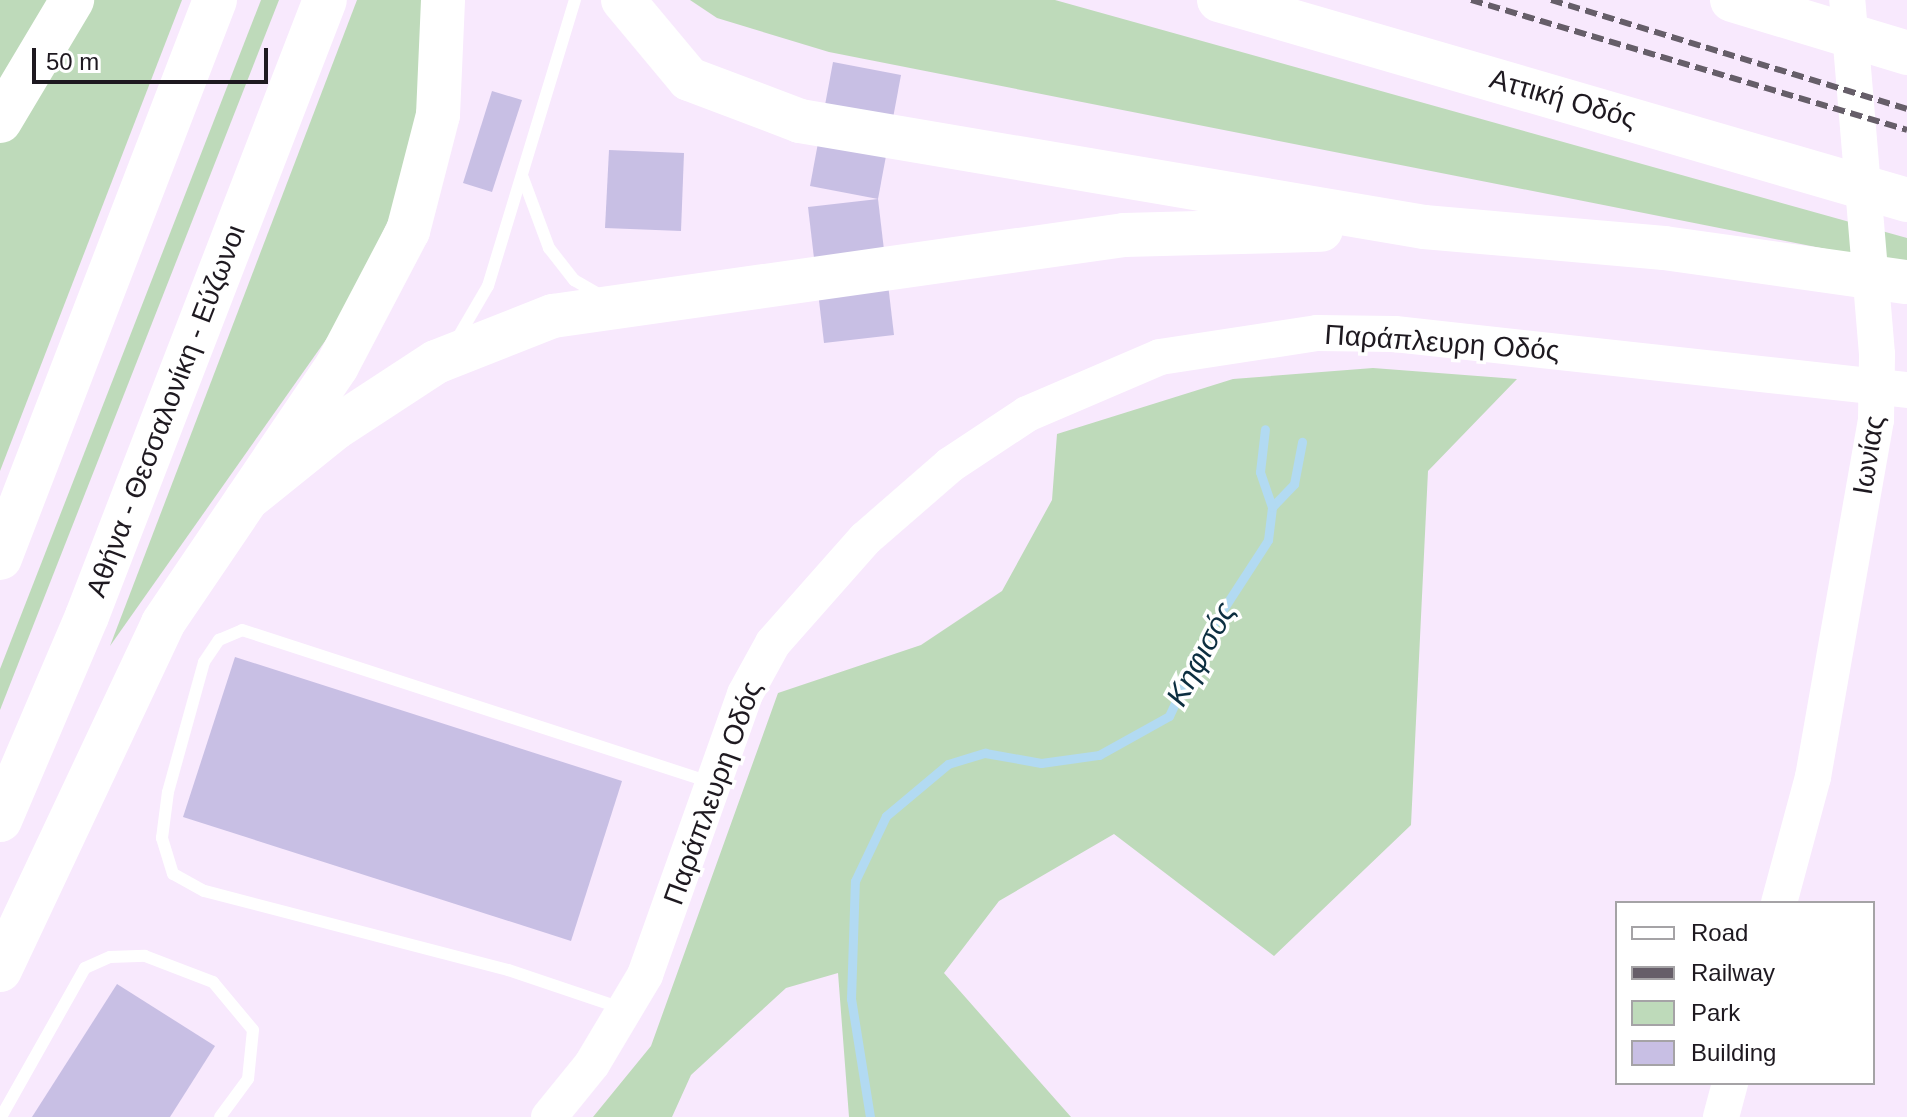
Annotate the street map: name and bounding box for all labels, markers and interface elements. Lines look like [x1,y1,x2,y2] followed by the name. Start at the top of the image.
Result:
[36,32,272,82] scale bar
[46,48,99,75] text: 50 m
[1486,62,1640,136] street label: Αττική Οδός
[79,220,253,602] street label: Αθήνα - Θεσσαλονίκη - Εύζωνοι
[1323,318,1561,368] street label: Παράπλευρη Οδός
[1846,413,1892,497] street label: Ιωνίας
[1159,596,1243,712] water label: Κηφισός
[657,677,769,909] street label: Παράπλευρη Οδός
[1615,901,1875,1085] legend
[1691,919,1748,946] text: Road
[1691,959,1775,986] text: Railway
[1691,999,1740,1026] text: Park
[1691,1039,1776,1066] text: Building

